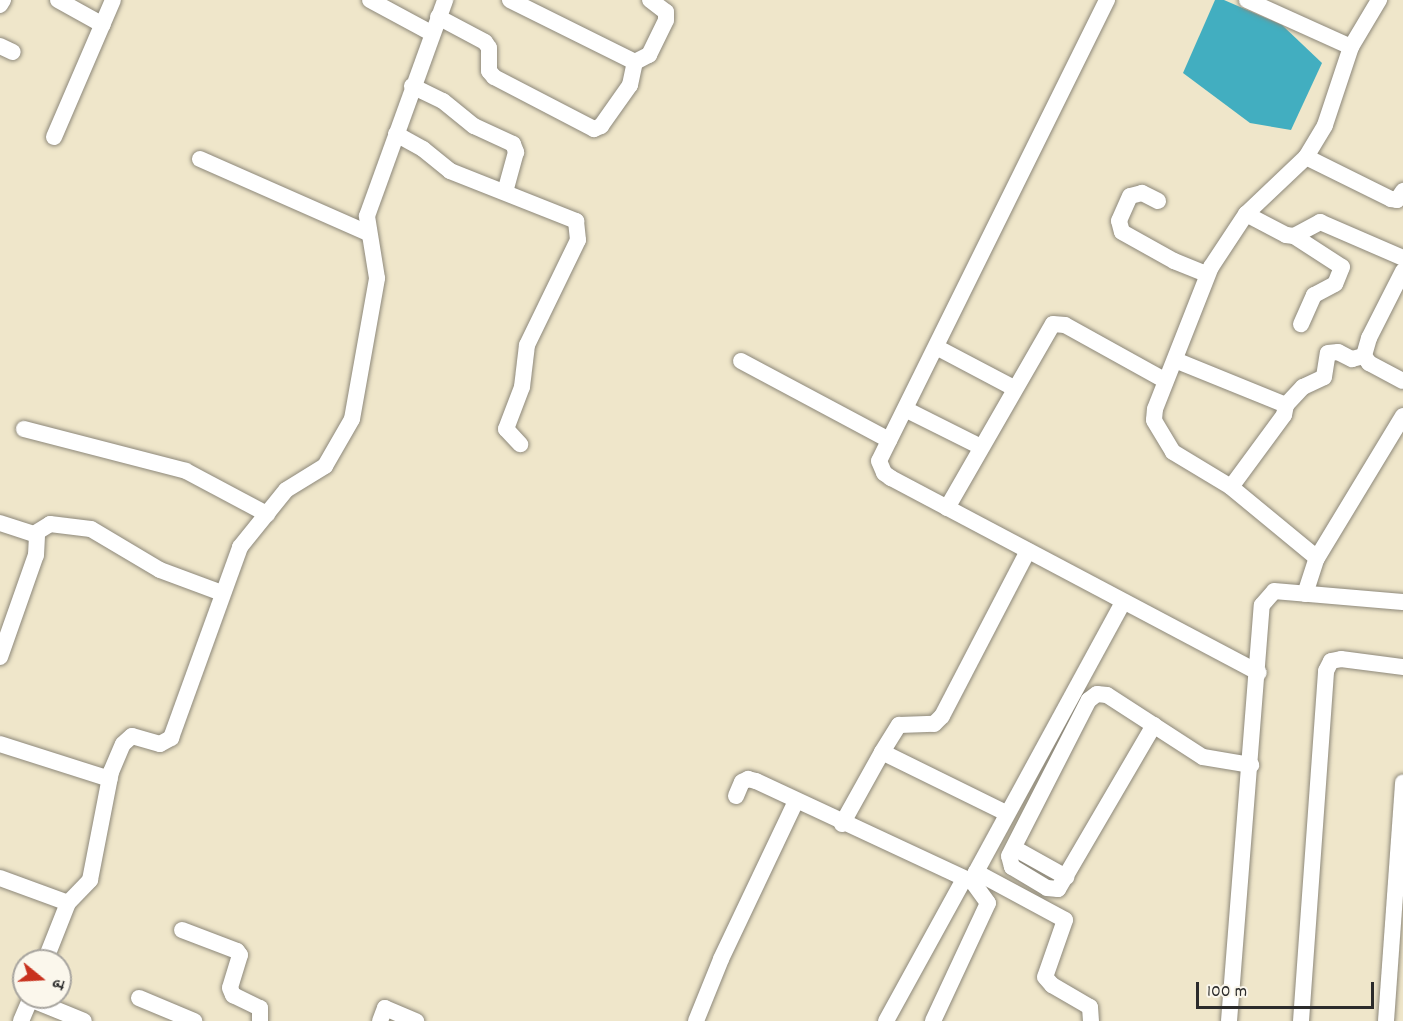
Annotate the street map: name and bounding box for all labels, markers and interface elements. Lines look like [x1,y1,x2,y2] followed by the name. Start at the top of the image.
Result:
[12,949,72,1009] north arrow
[1199,970,1378,1008] scale bar
[45,976,70,992] text: उ
[1207,980,1247,1005] text: 100 m

